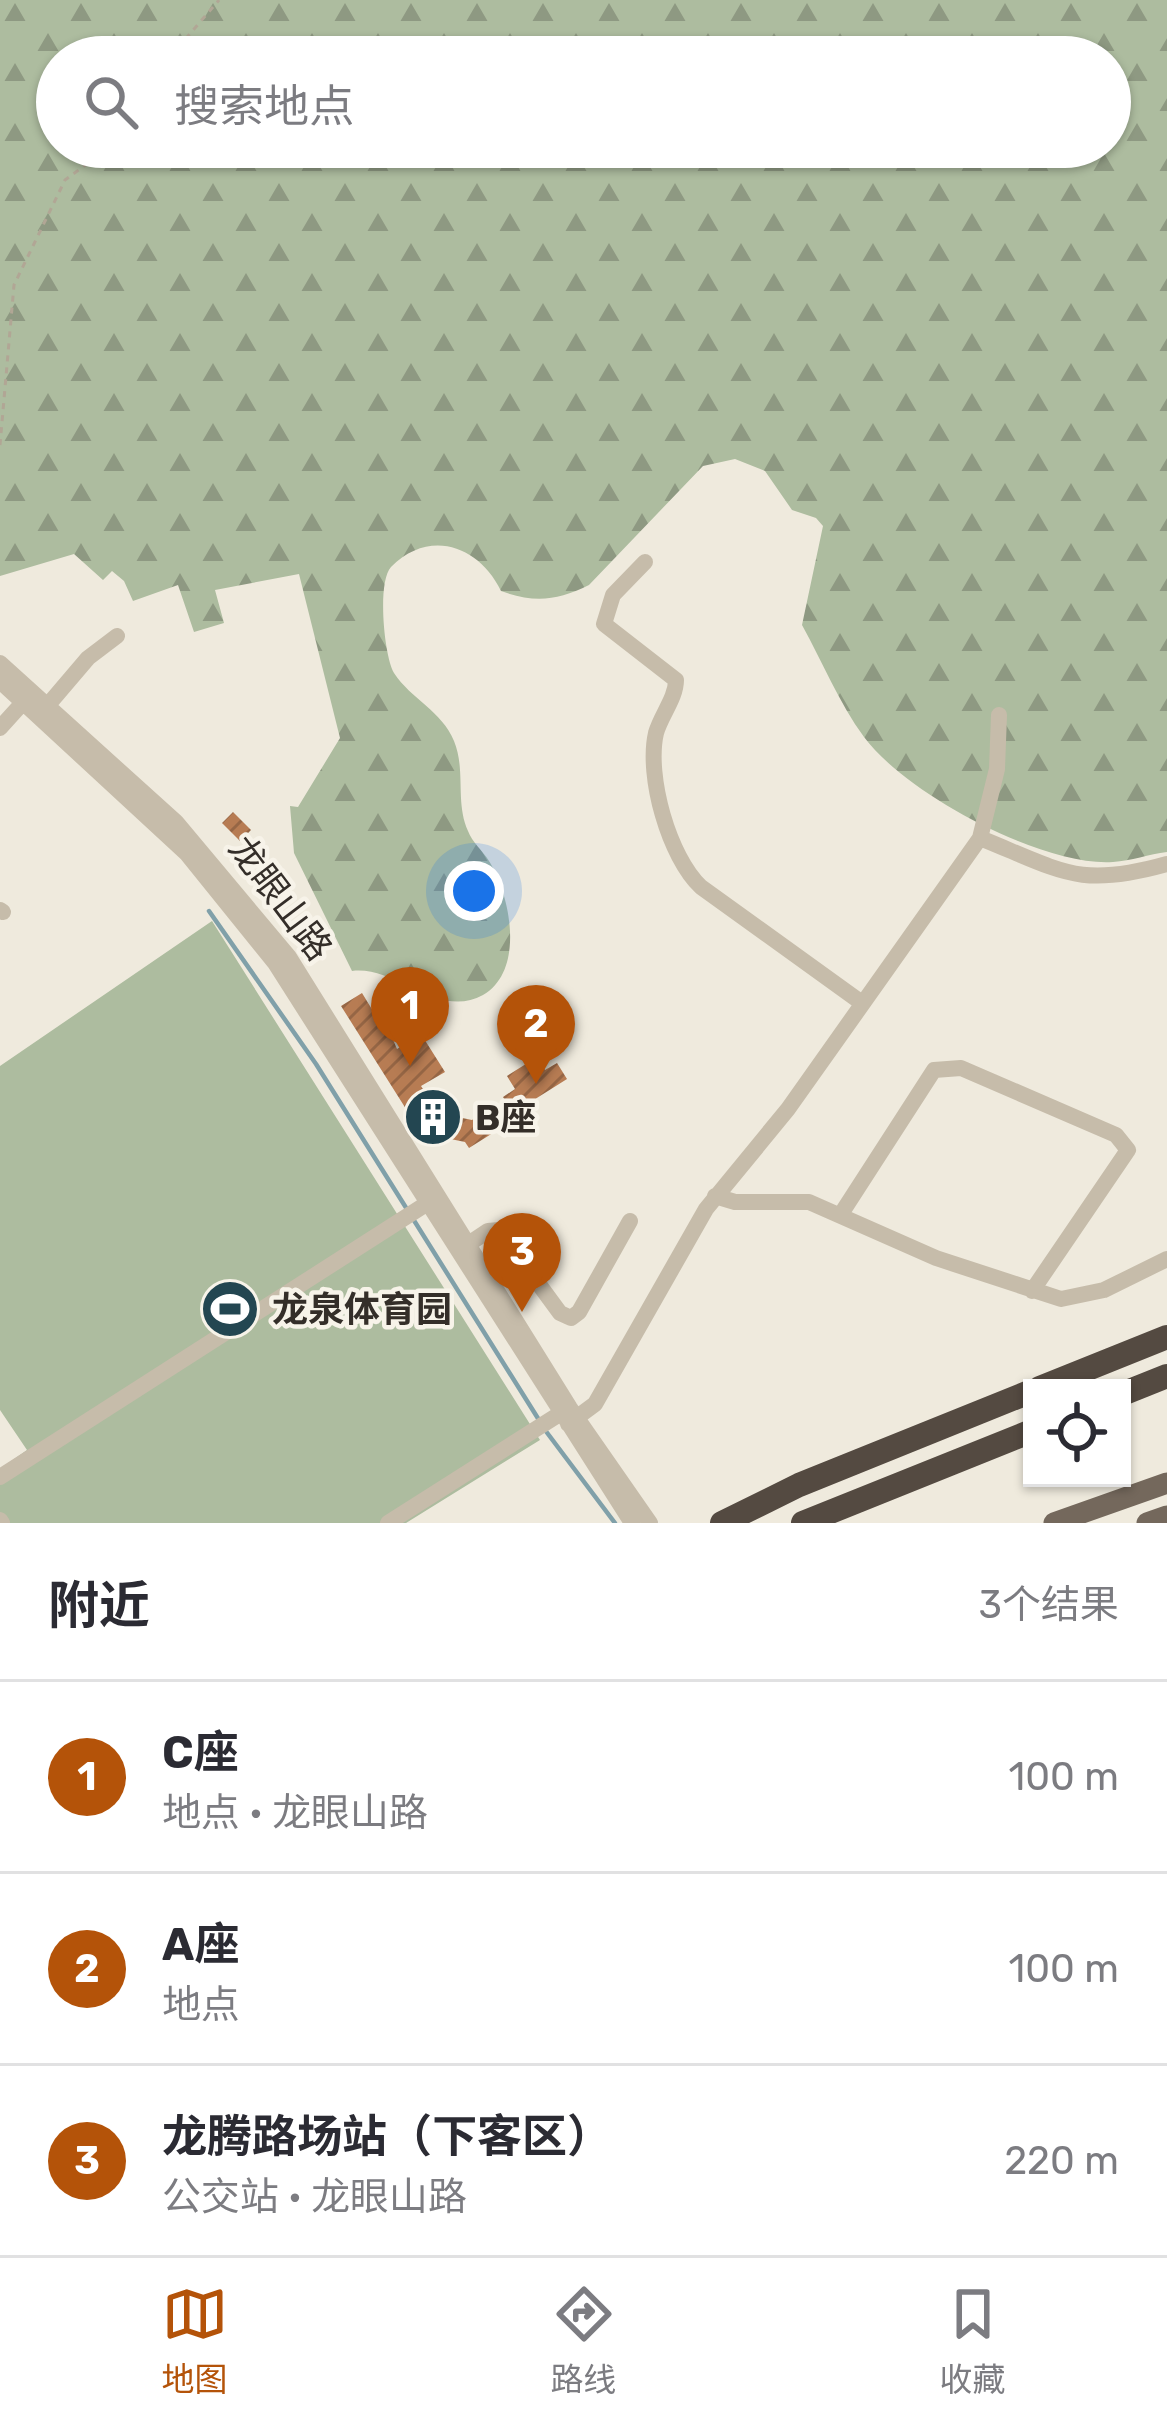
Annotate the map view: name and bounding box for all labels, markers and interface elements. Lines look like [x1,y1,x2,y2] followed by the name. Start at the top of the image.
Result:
[36,36,1131,168] search box
[78,69,144,135] icon: search
[174,80,354,133] text: 搜索地点
[220,828,341,969] street label: 龙眼山路
[444,861,504,921] your location
[371,967,449,1066] pin: 1
[497,985,575,1084] pin: 2
[402,1086,464,1148] building icon: B座
[475,1096,536,1139] place label: B座
[483,1213,561,1312] pin: 3
[199,1278,261,1340] sports icon: 龙泉体育园
[272,1288,452,1331] place label: 龙泉体育园
[1023,1379,1131,1487] map controls
[1023,1379,1131,1487] button: locate
[48,1575,150,1636] text: 附近
[979,1582,1119,1628] text: 3个结果
[162,1726,239,1779] text: C座
[77,1754,97,1800] text: 1
[1009,1754,1119,1800] text: 100 m
[162,1790,428,1836] text: 地点 · 龙眼山路
[162,1918,239,1971] text: A座
[74,1946,100,1992] text: 2
[1009,1946,1119,1992] text: 100 m
[162,1982,240,2028] text: 地点
[162,2110,612,2163] text: 龙腾路场站（下客区）
[74,2138,100,2184] text: 3
[1004,2138,1119,2184] text: 220 m
[162,2174,467,2220] text: 公交站 · 龙眼山路
[162,2281,228,2401] tab: 地图
[551,2281,617,2401] tab: 路线
[940,2281,1006,2401] tab: 收藏

